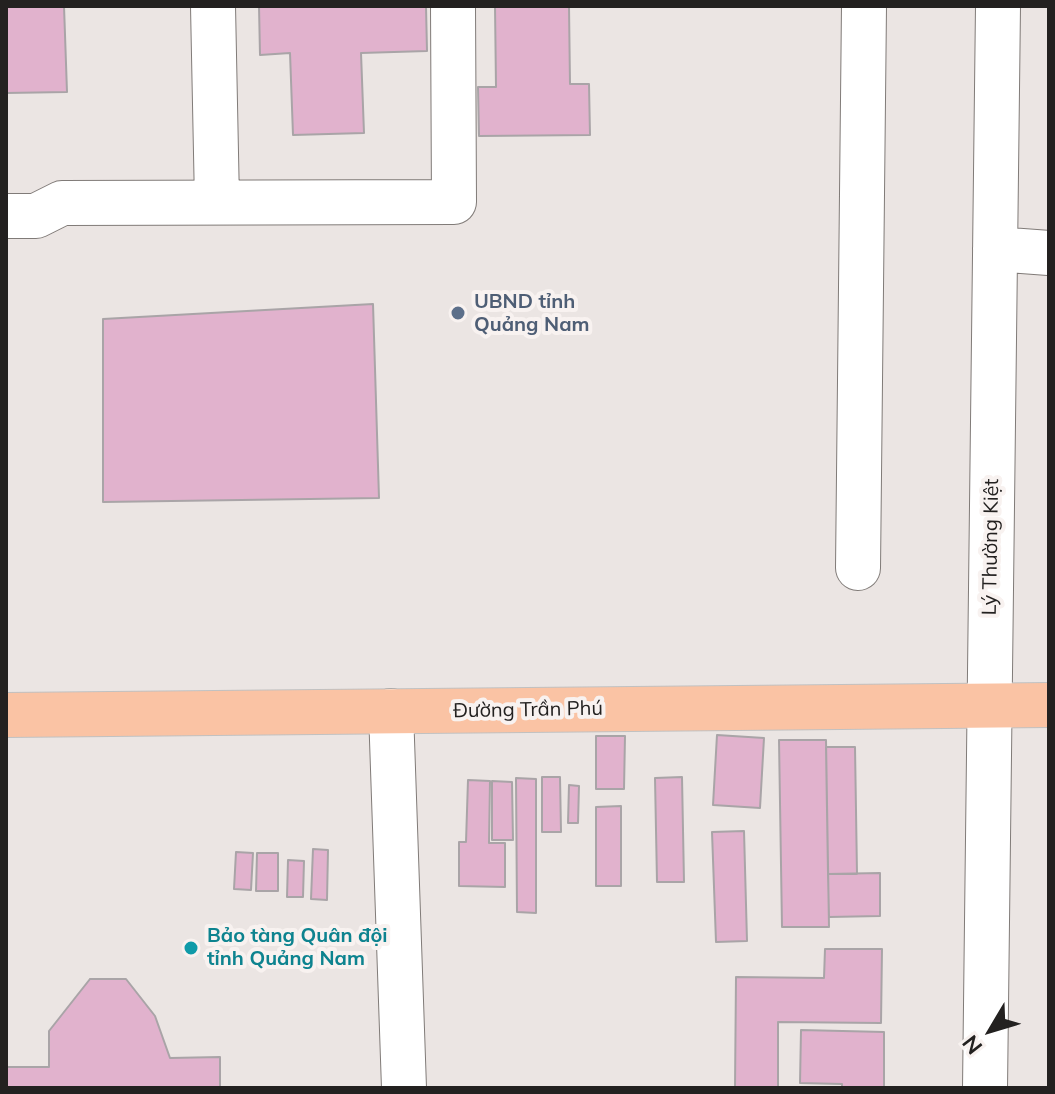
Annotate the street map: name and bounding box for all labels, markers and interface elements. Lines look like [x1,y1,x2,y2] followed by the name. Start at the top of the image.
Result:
[474,290,590,337] place label: UBND tỉnh Quảng Nam
[449,304,467,322] marker: UBND tỉnh Quảng Nam
[978,478,1004,616] street label: Lý Thường Kiệt
[453,697,603,723] street label: Đường Trần Phú
[207,924,388,971] place label: Bảo tàng Quân đội tỉnh Quảng Nam
[182,939,200,957] marker: Bảo tàng Quân đội tỉnh Quảng Nam
[951,990,1031,1070] north arrow
[956,1030,988,1060] text: N

